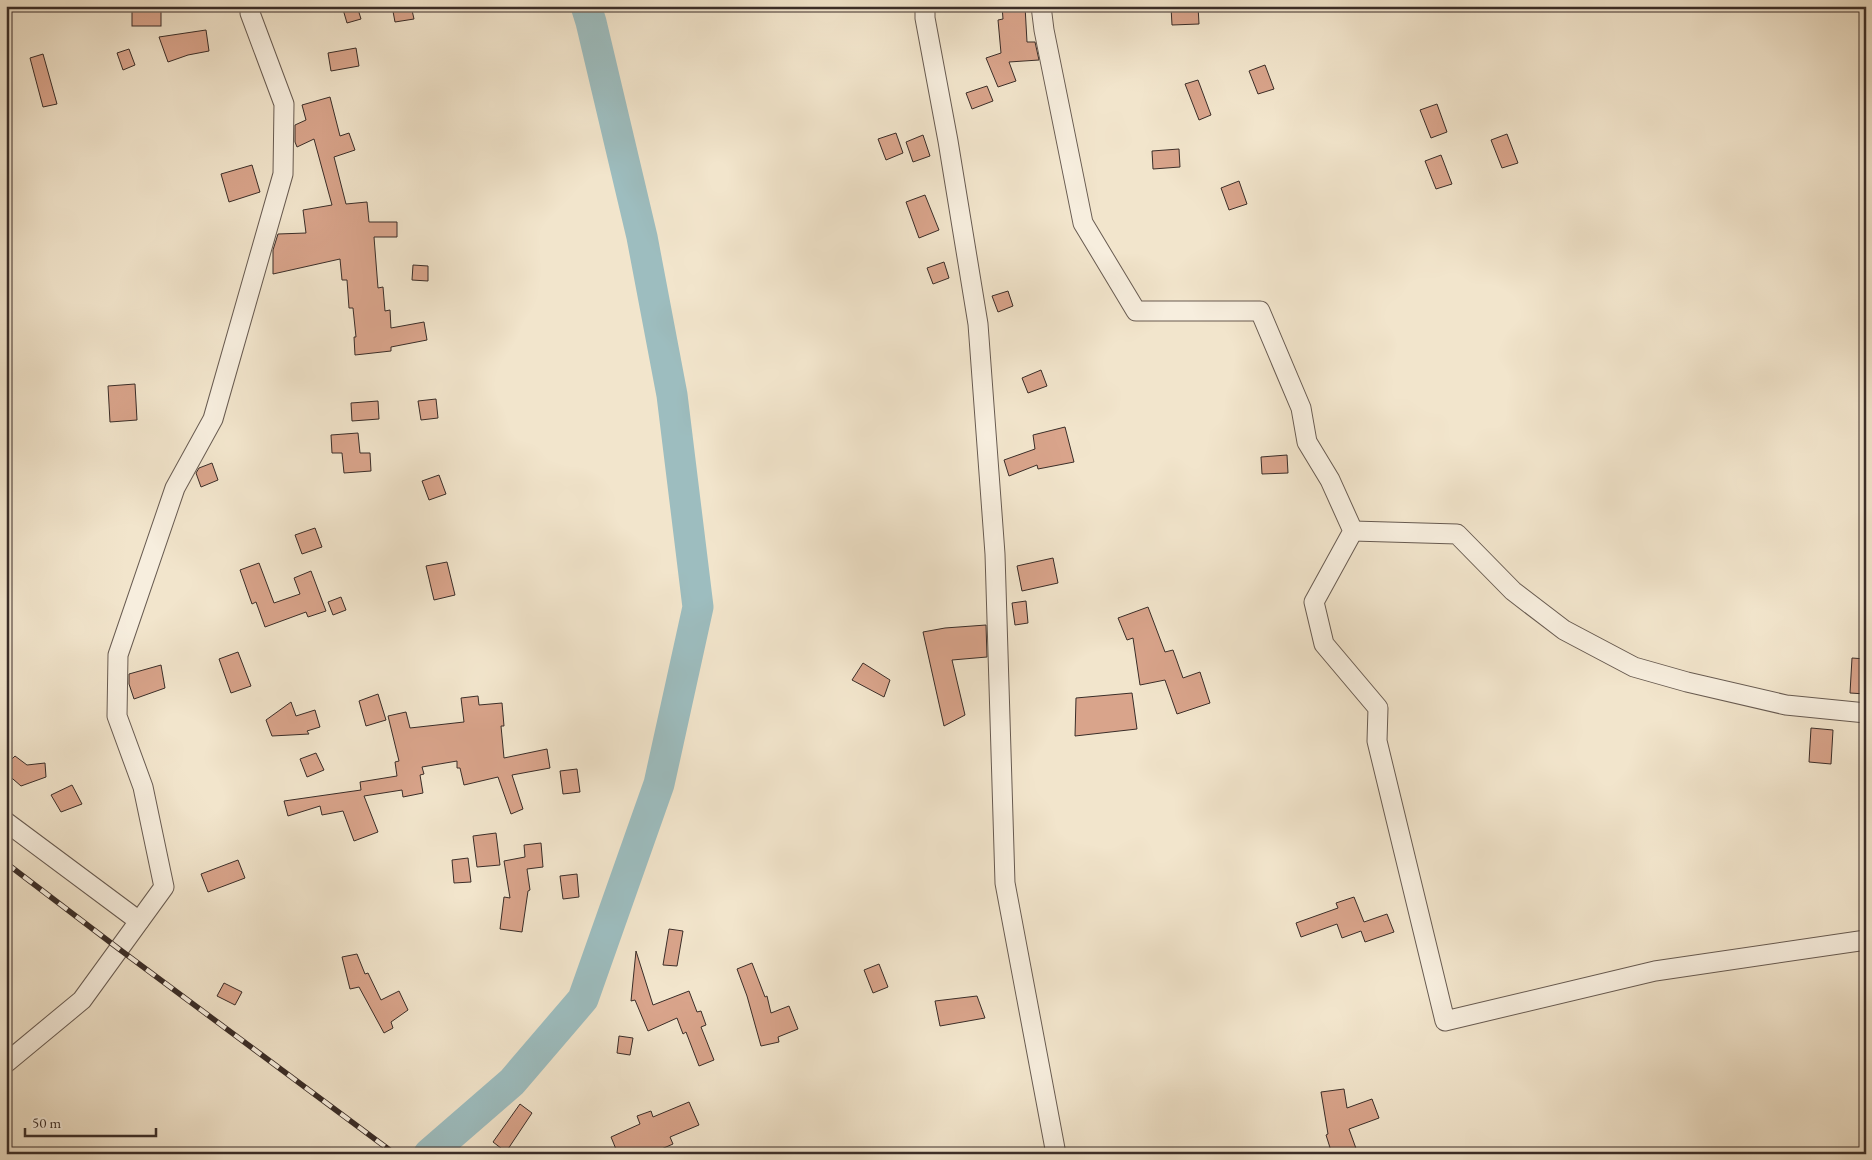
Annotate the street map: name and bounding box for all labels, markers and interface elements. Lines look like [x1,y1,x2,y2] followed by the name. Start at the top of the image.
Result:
[25,1105,156,1137] scale bar
[32,1113,61,1132] text: 50 m

